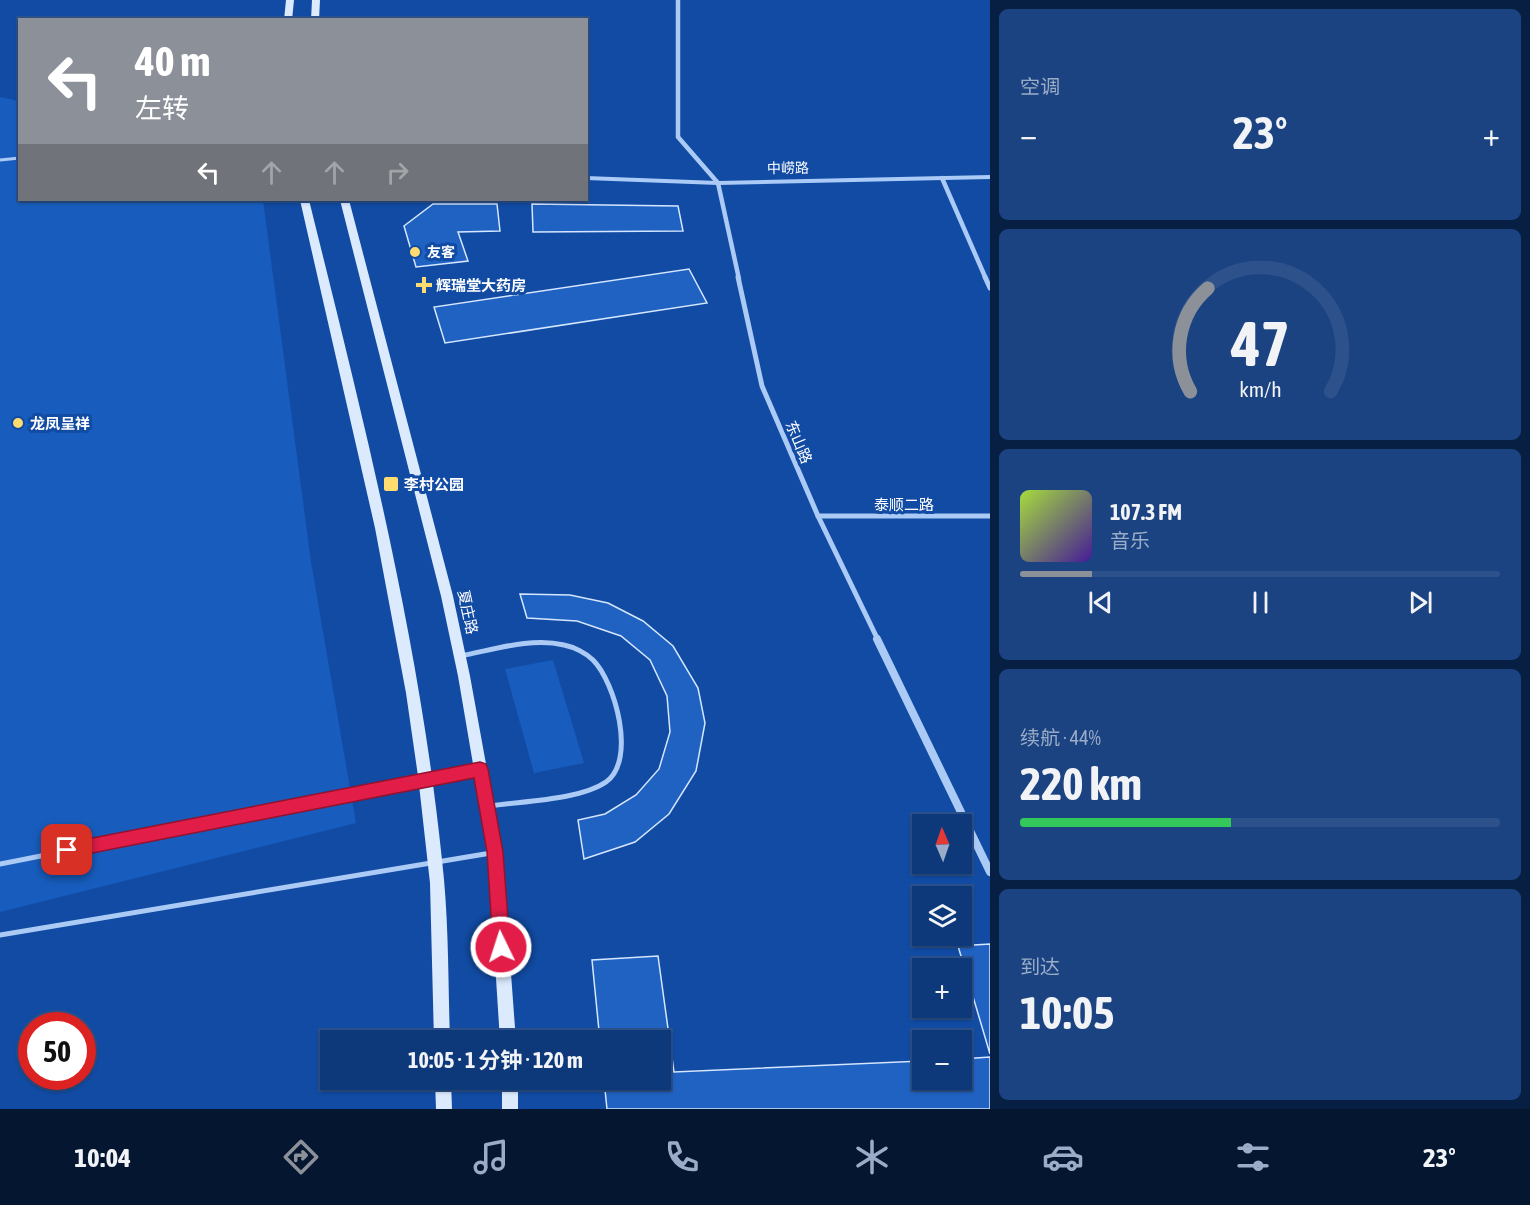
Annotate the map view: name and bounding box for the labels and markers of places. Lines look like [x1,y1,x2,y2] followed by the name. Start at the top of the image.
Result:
[427,244,455,260] place label: 友客
[408,245,422,259] marker: 友客
[436,277,526,294] place label: 辉瑞堂大药房
[417,278,431,292] marker: 辉瑞堂大药房
[30,415,90,432] place label: 龙凤呈祥
[11,416,25,430] marker: 龙凤呈祥
[382,475,400,493] marker: 李村公园
[404,476,464,493] place label: 李村公园
[41,824,92,875] pin

